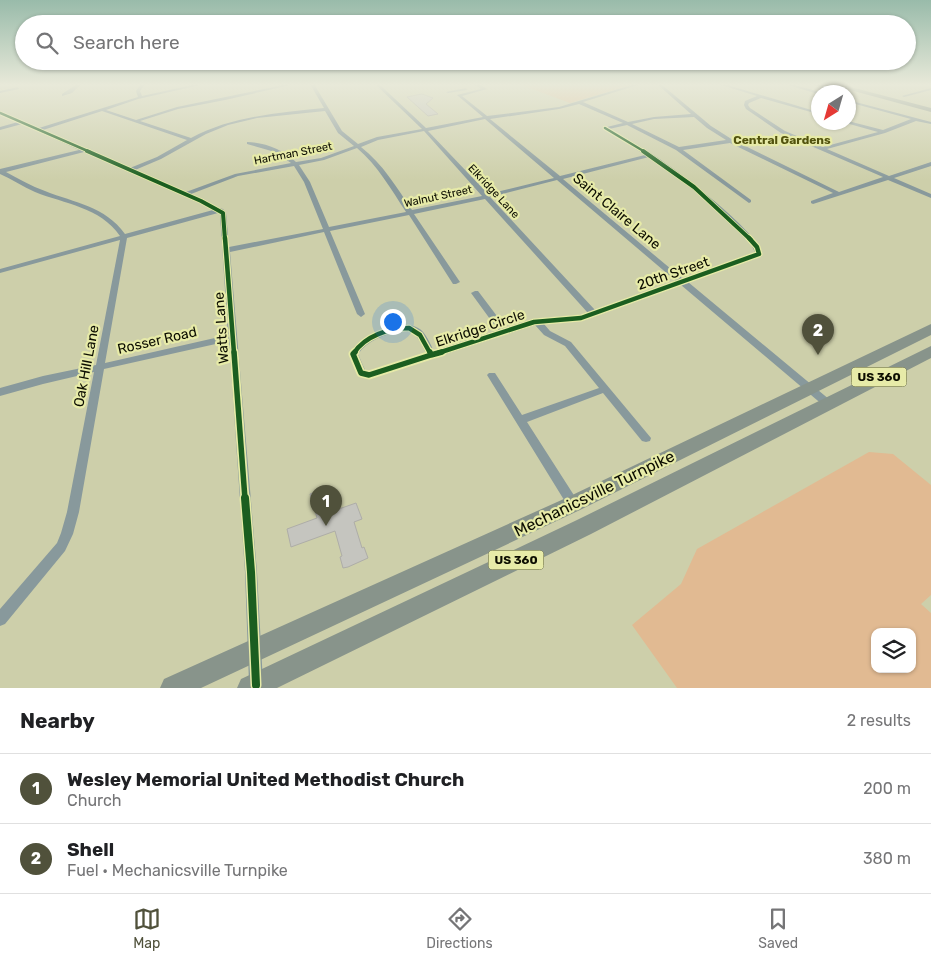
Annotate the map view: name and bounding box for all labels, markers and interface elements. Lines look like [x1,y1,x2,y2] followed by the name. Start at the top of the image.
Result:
[15,15,916,70] search box
[33,29,61,57] icon: search
[73,31,180,54] text: Search here
[811,85,856,130] north arrow
[733,133,831,147] district label: Central Gardens
[253,139,334,167] street label: Hartman Street
[465,162,522,221] street label: Elkridge Lane
[569,170,664,253] street label: Saint Claire Lane
[403,183,474,210] street label: Walnut Street
[635,253,712,294] street label: 20th Street
[210,291,232,364] street label: Watts Lane
[433,306,527,351] street label: Elkridge Circle
[380,309,406,335] your location
[802,314,834,355] pin: 2
[70,323,103,409] street label: Oak Hill Lane
[116,323,198,358] street label: Rosser Road
[852,368,906,387] road number: US 360
[511,446,677,541] street label: Mechanicsville Turnpike
[310,485,342,526] pin: 1
[488,550,544,570] road number: US 360
[871,628,916,673] map controls
[871,628,916,673] button: layers
[20,708,95,733] text: Nearby
[847,711,911,730] text: 2 results
[67,768,464,791] text: Wesley Memorial United Methodist Church
[32,779,40,798] text: 1
[863,779,911,798] text: 200 m
[67,791,122,810] text: Church
[67,838,114,861] text: Shell
[31,849,41,868] text: 2
[863,849,911,868] text: 380 m
[67,861,288,880] text: Fuel · Mechanicsville Turnpike
[133,905,161,952] tab: Map
[426,905,493,952] tab: Directions
[758,905,798,952] tab: Saved

